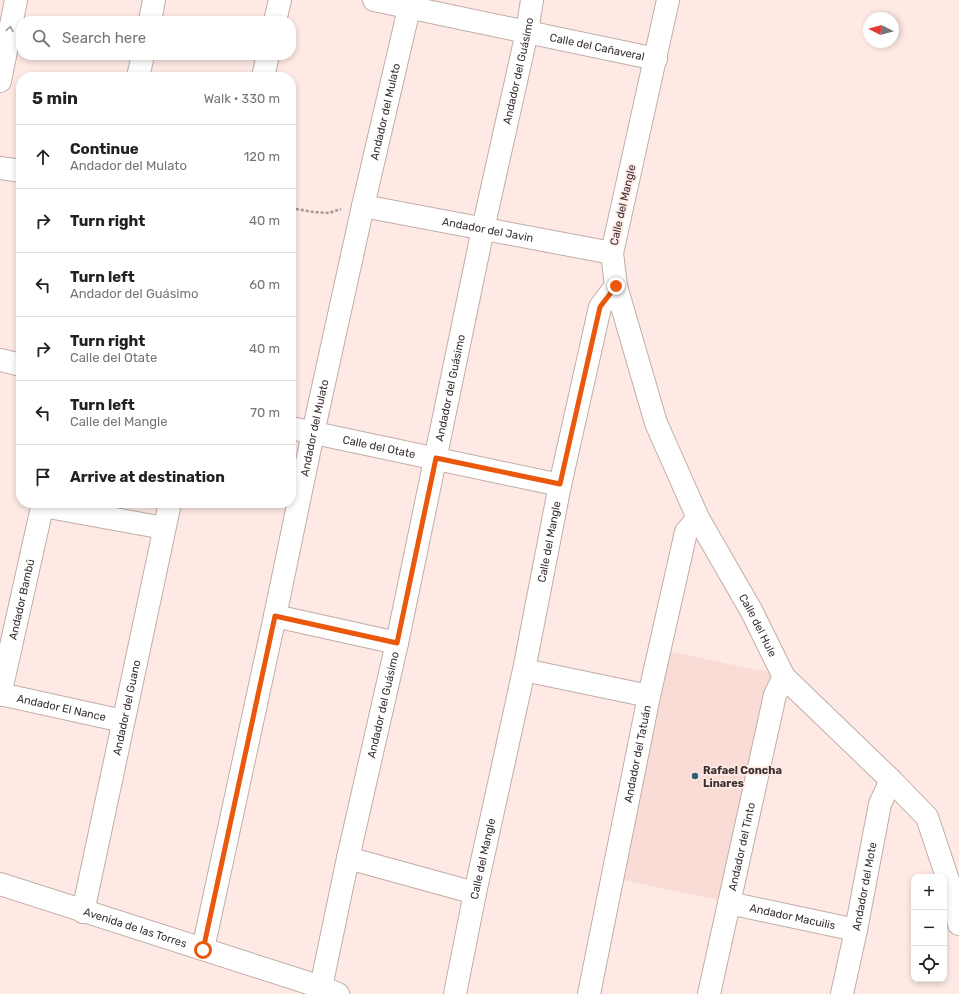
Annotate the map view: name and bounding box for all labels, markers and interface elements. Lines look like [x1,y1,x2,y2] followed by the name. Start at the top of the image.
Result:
[863,12,899,48] north arrow
[16,16,296,60] search box
[500,17,536,126] street label: Andador del Guásimo
[6,26,14,32] one-way arrow
[30,27,52,49] icon: search
[62,29,146,47] text: Search here
[548,30,646,63] street label: Calle del Cañaveral
[367,62,403,161] street label: Andador del Mulato
[32,88,78,108] text: 5 min
[204,91,280,106] text: Walk · 330 m
[70,140,139,158] text: Continue
[32,146,54,168] icon: ahead
[244,149,280,164] text: 120 m
[70,158,187,173] text: Andador del Mulato
[607,163,639,247] street label: Calle del Mangle
[32,210,54,232] icon: right
[70,212,145,230] text: Turn right
[249,213,280,228] text: 40 m
[441,215,535,245] street label: Andador del Javin
[70,268,135,286] text: Turn left
[32,274,54,296] icon: left
[249,277,280,292] text: 60 m
[607,277,625,295] route end
[70,286,199,301] text: Andador del Guásimo
[70,332,145,350] text: Turn right
[433,333,467,442] street label: Andador del Guásimo
[32,338,54,360] icon: right
[249,341,280,356] text: 40 m
[70,350,157,365] text: Calle del Otate
[298,378,331,478] street label: Andador del Mulato
[70,396,135,414] text: Turn left
[32,402,54,424] icon: left
[250,405,280,420] text: 70 m
[70,414,168,429] text: Calle del Mangle
[341,433,417,461] street label: Calle del Otate
[32,466,54,488] icon: arrive
[70,468,225,486] text: Arrive at destination
[535,500,563,584] street label: Calle del Mangle
[6,558,37,641] street label: Andador Bambú
[736,591,780,659] street label: Calle del Hule
[364,650,401,759] street label: Andador del Guásimo
[110,659,143,757] street label: Andador del Guano
[16,691,107,724] street label: Andador El Nance
[621,704,654,804] street label: Andador del Tatuán
[703,764,782,790] place label: Rafael Concha Linares
[690,771,700,781] marker: Rafael Concha Linares
[725,801,758,892] street label: Andador del Tinto
[467,817,498,900] street label: Calle del Mangle
[850,841,879,932] street label: Andador del Mote
[911,874,947,982] map controls
[911,874,947,910] button: +
[749,901,837,932] street label: Andador Macuilis
[82,905,189,950] street label: Avenida de las Torres
[911,910,947,946] button: −
[194,941,212,959] route start
[911,946,947,982] button: locate

